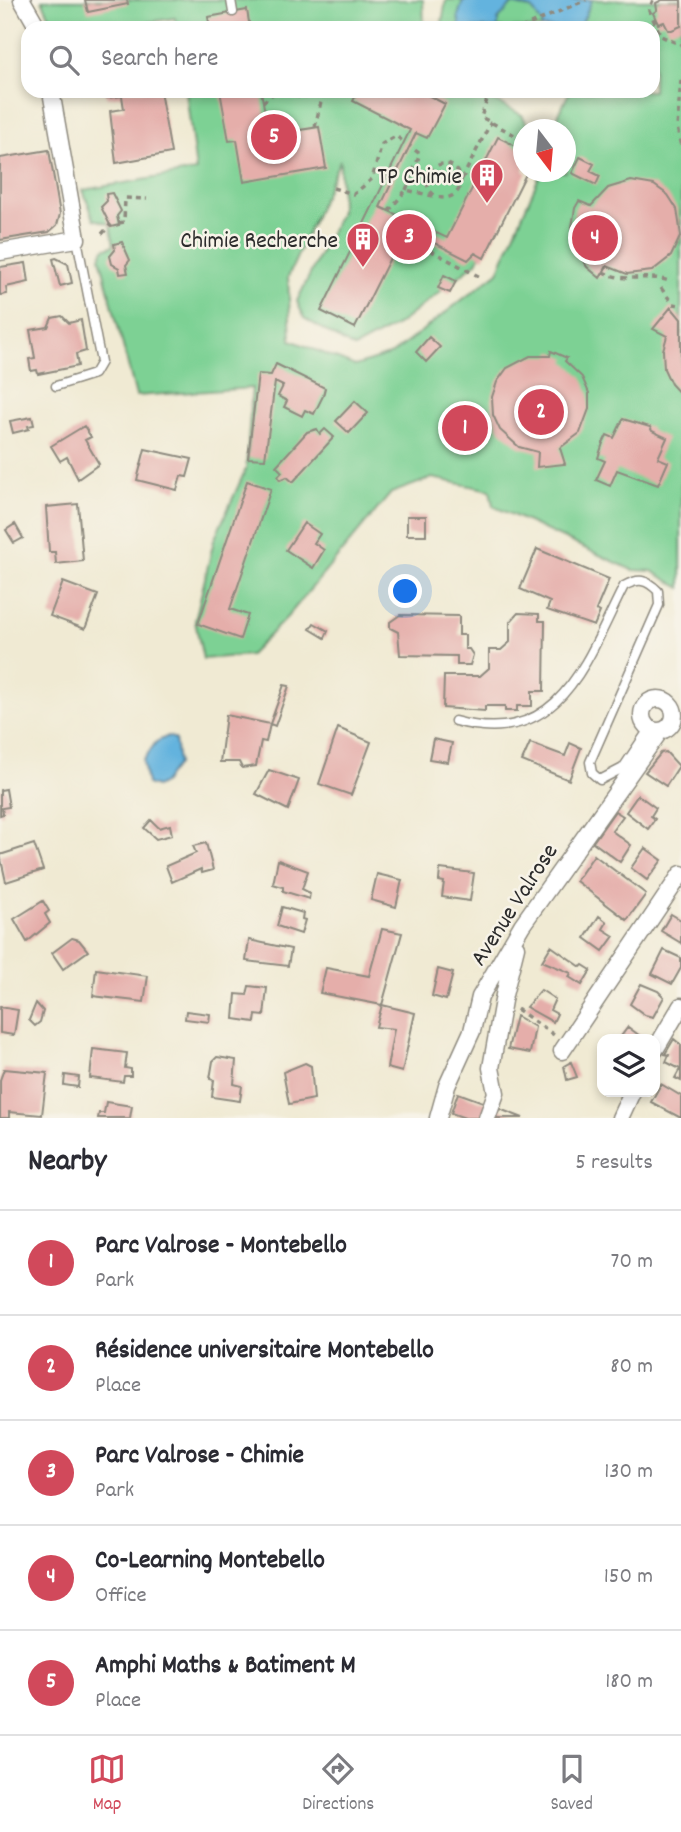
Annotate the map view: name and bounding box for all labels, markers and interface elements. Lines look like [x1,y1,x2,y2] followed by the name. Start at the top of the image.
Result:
[21,21,660,98] search box
[45,41,83,79] icon: search
[101,41,219,78] text: Search here
[251,111,297,163] pin: 5
[513,119,576,182] north arrow
[468,156,506,205] building icon: TP Chimie
[377,161,462,195] place label: TP Chimie
[386,211,432,263] pin: 3
[572,212,618,264] pin: 4
[344,220,382,269] building icon: Chimie Recherche
[180,225,338,259] place label: Chimie Recherche
[518,386,564,438] pin: 2
[442,402,488,454] pin: 1
[388,574,422,608] your location
[463,838,568,974] street label: Avenue Valrose
[597,1034,660,1097] map controls
[597,1034,660,1097] button: layers
[28,1142,106,1185] text: Nearby
[575,1147,653,1180] text: 5 results
[95,1228,347,1265] text: Parc Valrose - Montebello
[48,1246,54,1279] text: 1
[611,1246,653,1279] text: 70 m
[95,1265,134,1298] text: Park
[95,1333,434,1370] text: Résidence universitaire Montebello
[46,1351,56,1384] text: 2
[610,1351,653,1384] text: 80 m
[95,1370,141,1403] text: Place
[95,1438,304,1475] text: Parc Valrose - Chimie
[46,1456,56,1489] text: 3
[604,1456,653,1489] text: 130 m
[95,1475,134,1508] text: Park
[95,1543,325,1580] text: Co-Learning Montebello
[46,1561,56,1594] text: 4
[604,1561,653,1594] text: 150 m
[95,1580,147,1613] text: Office
[95,1648,356,1685] text: Amphi Maths & Batiment M
[46,1666,56,1699] text: 5
[605,1666,653,1699] text: 180 m
[95,1685,141,1718] text: Place
[88,1750,126,1819] tab: Map
[302,1750,374,1819] tab: Directions
[550,1750,593,1819] tab: Saved

